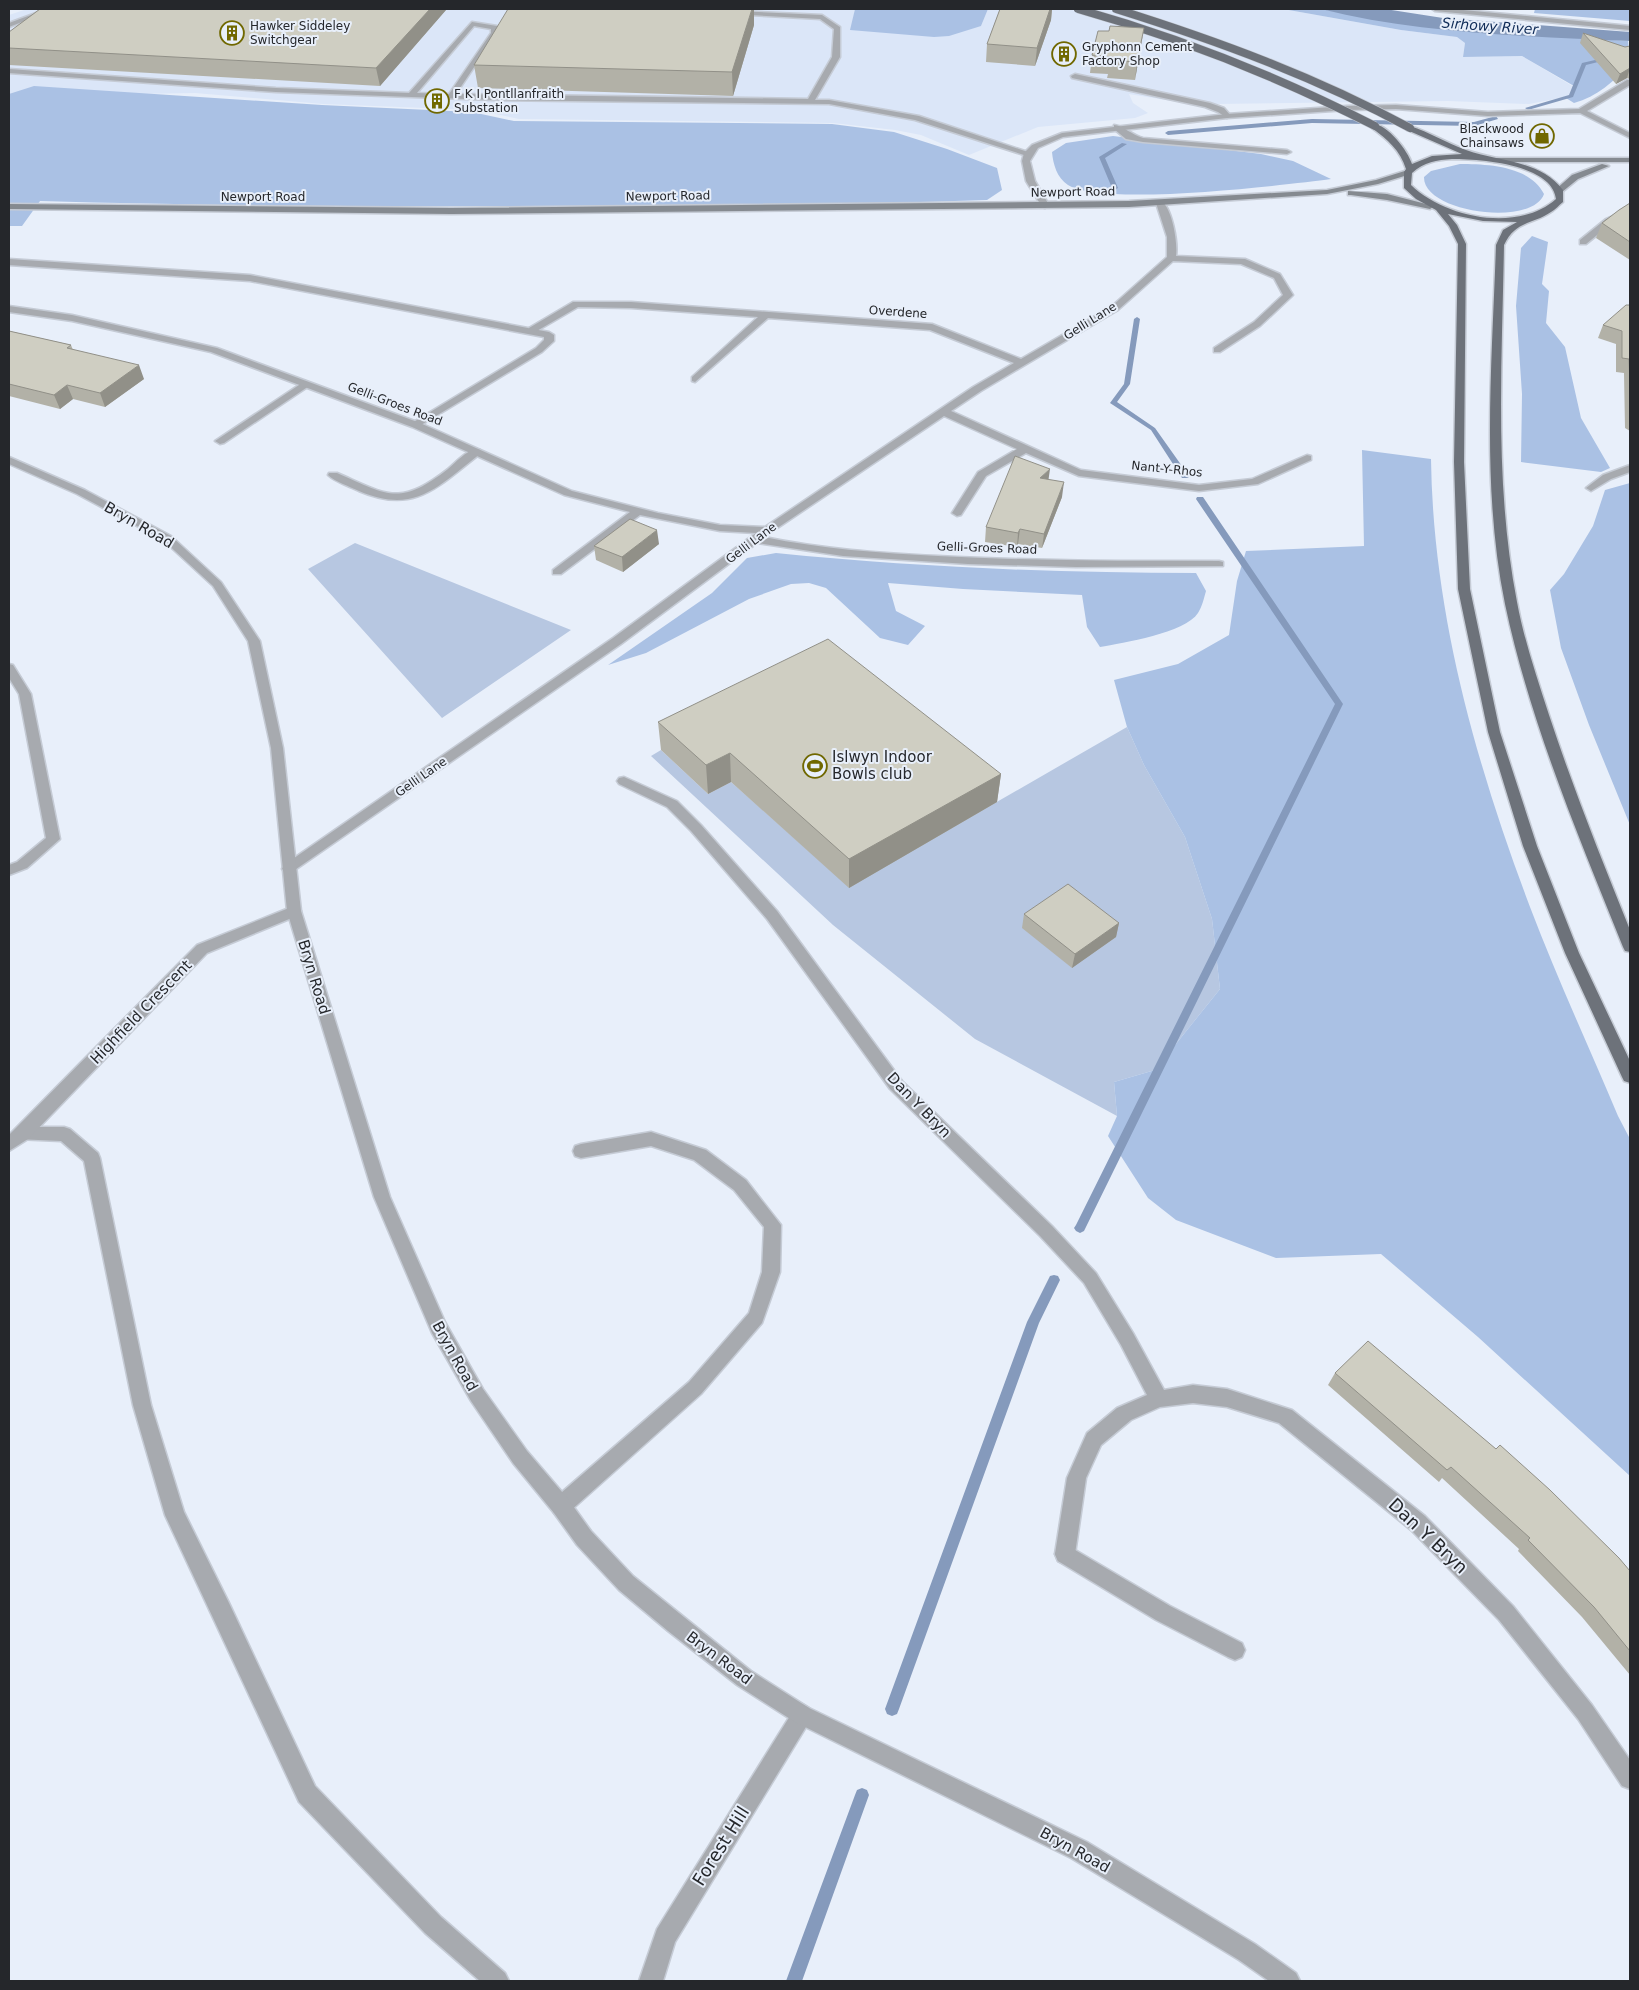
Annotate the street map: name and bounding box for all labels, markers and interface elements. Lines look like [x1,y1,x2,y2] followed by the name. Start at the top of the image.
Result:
[1441,15,1540,37] water label: Sirhowy River
[250,19,350,47] place label: Hawker Siddeley Switchgear
[219,20,245,46] building icon: Hawker Siddeley Switchgear
[1082,40,1192,68] place label: Gryphonn Cement Factory Shop
[1051,41,1077,67] building icon: Gryphonn Cement Factory Shop
[454,87,564,115] place label: F K I Pontllanfraith Substation
[424,88,450,114] building icon: F K I Pontllanfraith Substation
[1459,122,1524,150] place label: Blackwood Chainsaws
[1529,123,1555,149] shop icon: Blackwood Chainsaws
[1031,184,1115,200] street label: Newport Road
[626,188,710,204] street label: Newport Road
[221,190,305,204] street label: Newport Road
[1061,299,1119,343] street label: Gelli Lane
[868,303,928,321] street label: Overdene
[346,379,444,429] street label: Gelli-Groes Road
[1131,458,1203,480] street label: Nant-Y-Rhos
[101,498,177,552] street label: Bryn Road
[723,519,779,567] street label: Gelli Lane
[937,539,1037,557] street label: Gelli-Groes Road
[832,748,933,783] place label: Islwyn Indoor Bowls club
[802,753,828,779] sports icon: Islwyn Indoor Bowls club
[393,754,449,800] street label: Gelli Lane
[294,937,334,1017] street label: Bryn Road
[87,956,195,1068] street label: Highfield Crescent
[883,1069,955,1141] street label: Dan Y Bryn
[428,1318,482,1394] street label: Bryn Road
[1384,1494,1472,1578] street label: Dan Y Bryn
[683,1628,755,1688] street label: Bryn Road
[688,1802,753,1889] street label: Forest Hill
[1037,1823,1113,1877] street label: Bryn Road

